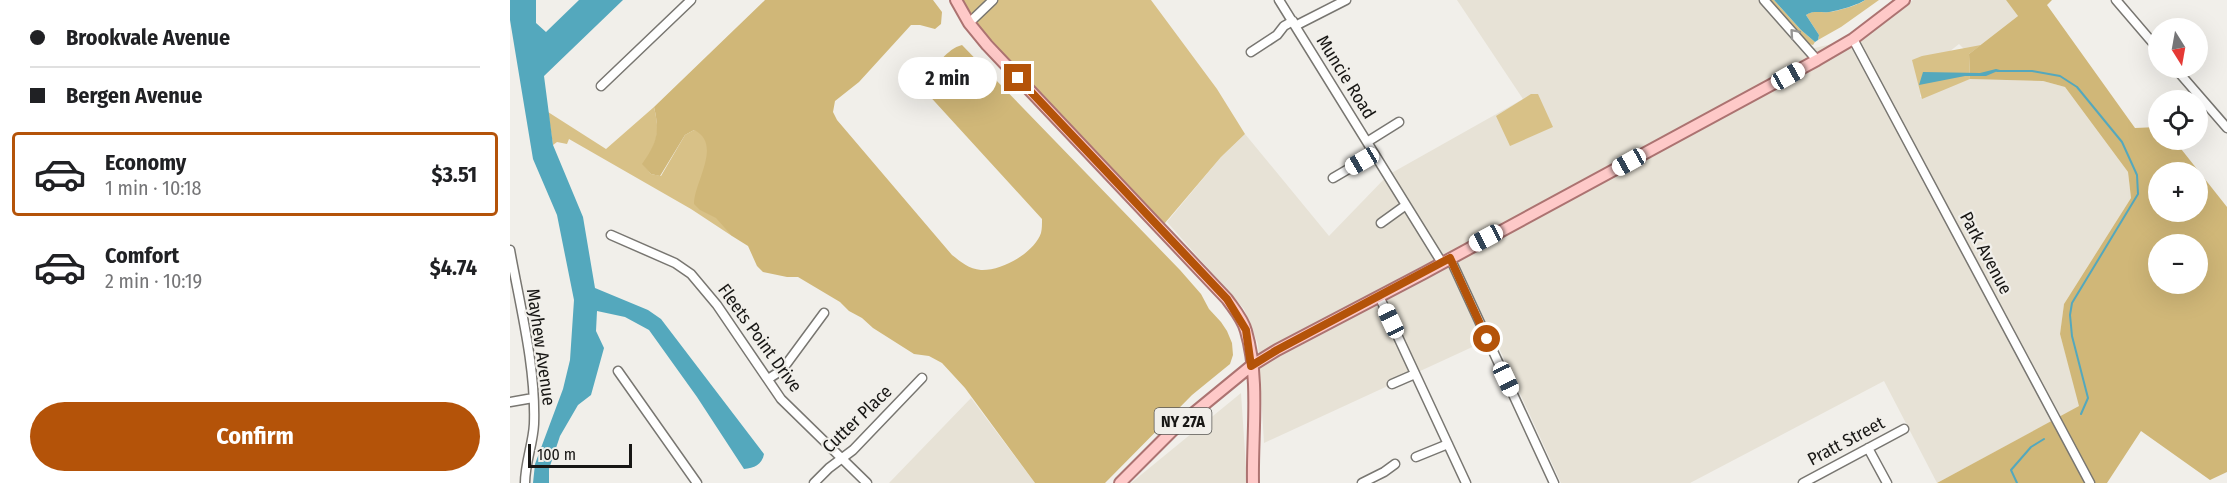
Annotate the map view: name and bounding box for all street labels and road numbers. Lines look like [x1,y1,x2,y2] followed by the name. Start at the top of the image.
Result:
[1312,31,1380,123] street label: Muncie Road
[1955,208,2017,298] street label: Park Avenue
[713,280,807,397] street label: Fleets Point Drive
[522,287,560,407] street label: Mayhew Avenue
[818,380,896,458] street label: Cutter Place
[1154,408,1212,434] road number: NY 27A
[1804,412,1888,470] street label: Pratt Street

